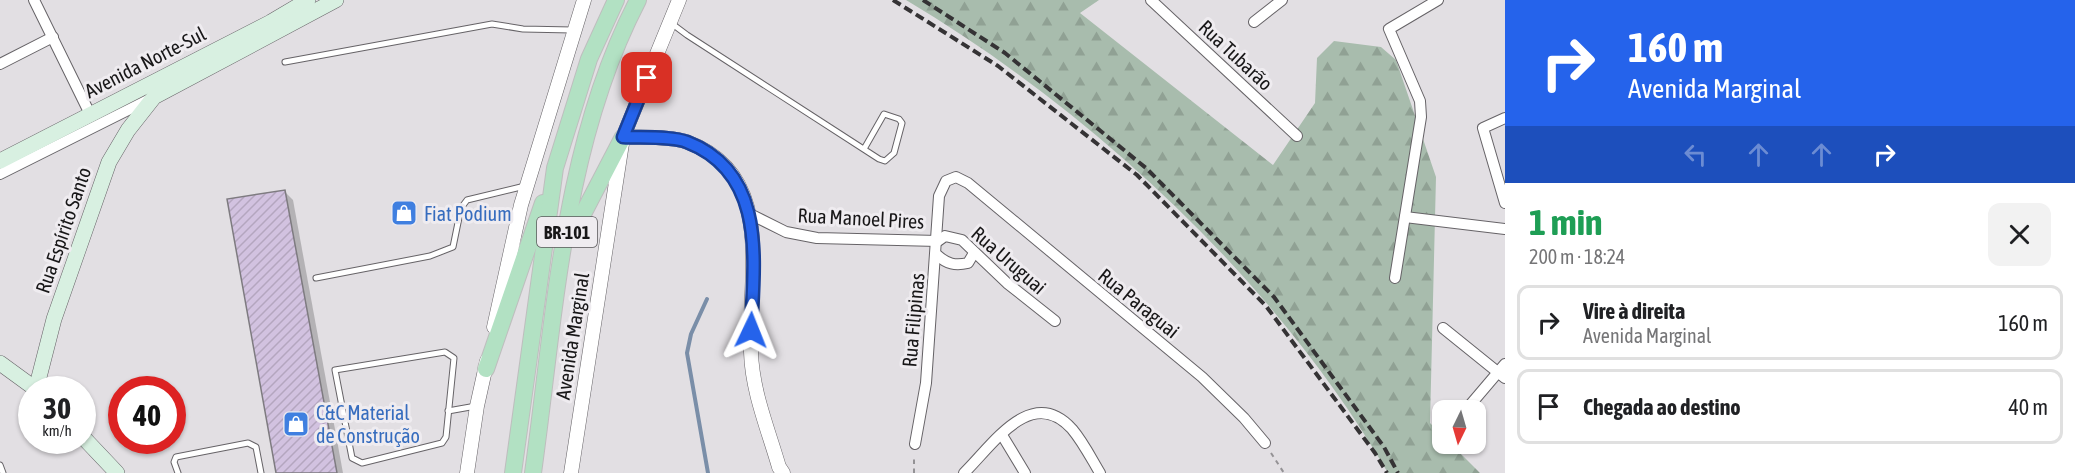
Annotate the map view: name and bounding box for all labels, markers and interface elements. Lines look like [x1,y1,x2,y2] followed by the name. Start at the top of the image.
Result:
[1194,15,1278,95] street label: Rua Tubarão
[81,21,210,102] street label: Avenida Norte-Sul
[1628,23,1723,71] text: 160 m
[1529,24,1607,102] icon: right
[621,52,672,103] pin
[630,61,663,94] icon: arrive
[1628,73,1801,104] text: Avenida Marginal
[1679,138,1712,171] icon: left
[1742,138,1775,171] icon: ahead
[1805,138,1838,171] icon: ahead
[1868,138,1901,171] icon: right
[31,164,95,296] street label: Rua Espírito Santo
[389,198,419,228] shop icon: Fiat Podium
[1529,201,1603,243] text: 1 min
[424,202,512,225] place label: Fiat Podium
[797,203,925,233] street label: Rua Manoel Pires
[1988,203,2051,266] button: close
[537,217,597,247] road number: BR-101
[967,221,1051,299] street label: Rua Uruguai
[1529,245,1625,268] text: 200 m · 18:24
[1094,263,1184,343] street label: Rua Paraguai
[551,270,593,401] street label: Avenida Marginal
[897,272,929,368] street label: Rua Filipinas
[719,298,783,362] position arrow
[1583,298,1685,324] text: Vire à direita
[1532,306,1565,339] icon: right
[1998,310,2048,336] text: 160 m
[1583,324,1711,347] text: Avenida Marginal
[108,376,186,454] speed limit sign: 40
[1532,390,1565,423] icon: arrive
[43,391,71,425] text: 30
[1583,394,1741,420] text: Chegada ao destino
[2008,394,2048,420] text: 40 m
[1432,400,1486,454] north arrow
[1432,400,1486,454] map controls
[316,401,420,447] place label: C&C Material de Construção
[281,409,311,439] shop icon: C&C Material de Construção
[42,422,72,439] text: km/h

